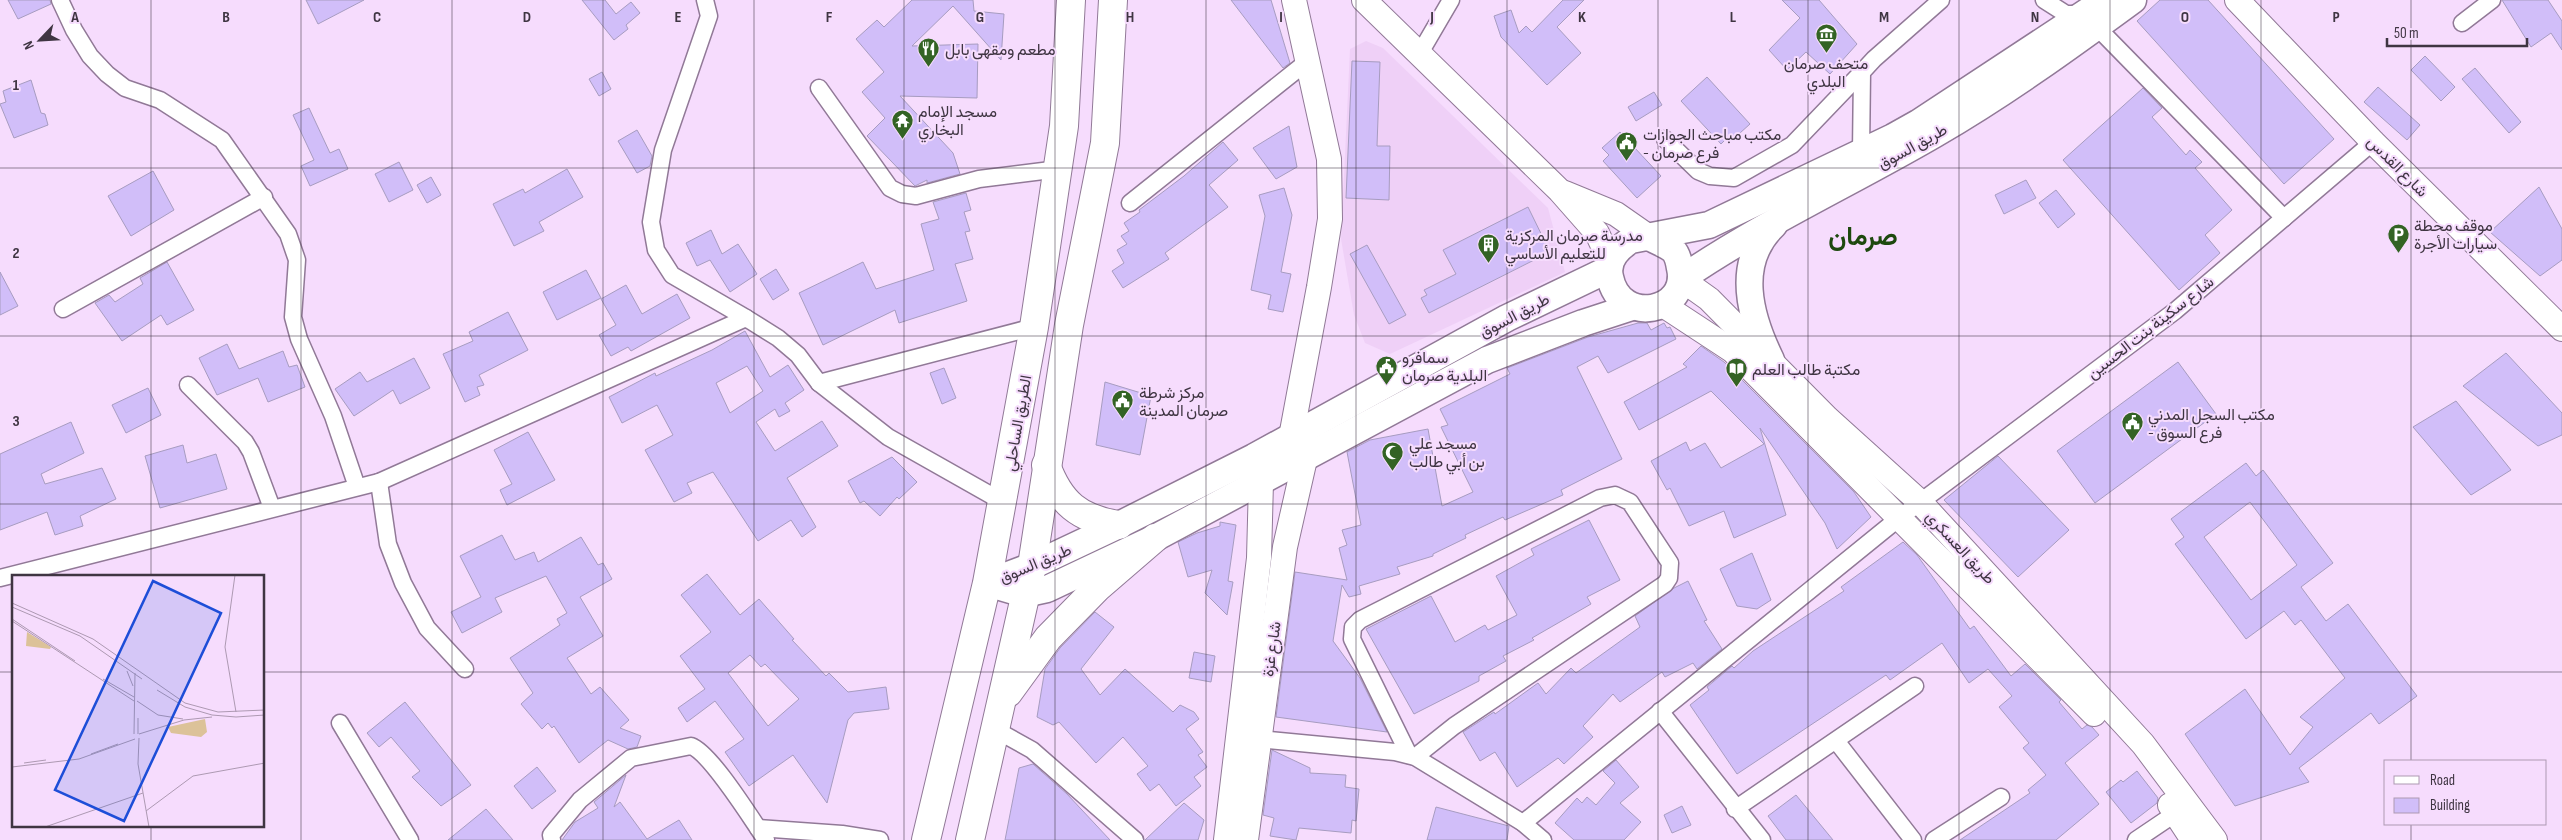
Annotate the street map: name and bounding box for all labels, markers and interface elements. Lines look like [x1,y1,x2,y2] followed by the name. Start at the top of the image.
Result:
[70,8,79,27] text: A
[222,8,230,27] text: B
[373,8,381,27] text: C
[523,8,531,27] text: D
[675,8,682,27] text: E
[826,8,833,27] text: F
[976,8,984,27] text: G
[1126,8,1134,27] text: H
[1279,8,1283,27] text: I
[1429,8,1434,27] text: J
[1578,8,1586,27] text: K
[1730,8,1737,27] text: L
[1879,8,1889,27] text: M
[2031,8,2039,27] text: N
[2181,8,2189,27] text: O
[2332,8,2340,27] text: P
[15,15,65,65] north arrow
[2387,15,2527,47] scale bar
[1814,22,1838,53] museum icon: متحف صرمان البلدي
[2394,24,2419,43] text: 50 m
[917,37,941,68] restaurant icon: مطعم ومقهى بابل
[19,38,38,52] text: N
[945,41,1056,60] place label: مطعم ومقهى بابل
[1784,55,1868,95] place label: متحف صرمان البلدي
[13,76,20,95] text: 1
[918,103,997,143] place label: مسجد الإمام البخاري
[890,108,914,139] temple icon: مسجد الإمام البخاري
[1875,120,1951,174] street label: طريق السوق
[1643,126,1781,164] place label: مكتب مباحث الجوازات - فرع صرمان
[1615,131,1639,162] public building icon: مكتب مباحث الجوازات - فرع صرمان
[2362,133,2431,202] street label: شارع القدس
[2414,217,2497,254] place label: موقف محطة سيارات الأجرة
[1828,222,1898,253] district label: صرمان
[2386,222,2410,253] parking icon: موقف محطة سيارات الأجرة
[1505,227,1643,267] place label: مدرسة صرمان المركزية للتعليم الأساسي
[1477,232,1501,263] building icon: مدرسة صرمان المركزية للتعليم الأساسي
[12,244,20,263] text: 2
[2084,273,2219,384] street label: شارع سكينة بنت الحسين
[1476,290,1553,343] street label: طريق السوق
[1402,349,1487,386] place label: سمافرو البلدية صرمان
[1374,354,1398,385] public building icon: سمافرو البلدية صرمان
[1724,357,1748,388] library icon: مكتبة طالب العلم
[1752,361,1860,380] place label: مكتبة طالب العلم
[1001,374,1039,473] street label: الطريق الساحلي
[1139,384,1228,421] place label: مركز شرطة صرمان المدينة
[1111,389,1135,420] public building icon: مركز شرطة صرمان المدينة
[2148,406,2275,444] place label: مكتب السجل المدني - فرع السوق
[2120,411,2144,442] public building icon: مكتب السجل المدني - فرع السوق
[12,412,20,431] text: 3
[1409,435,1485,475] place label: مسجد علي بن أبي طالب
[1381,440,1405,471] mosque icon: مسجد علي بن أبي طالب
[1919,508,1999,591] street label: طريق العسكري
[997,541,1075,588] street label: طريق السوق
[12,575,265,828] inset map
[1259,620,1287,678] street label: شارع غزة
[2384,760,2547,825] legend
[2430,771,2455,790] text: Road
[2430,796,2470,815] text: Building

